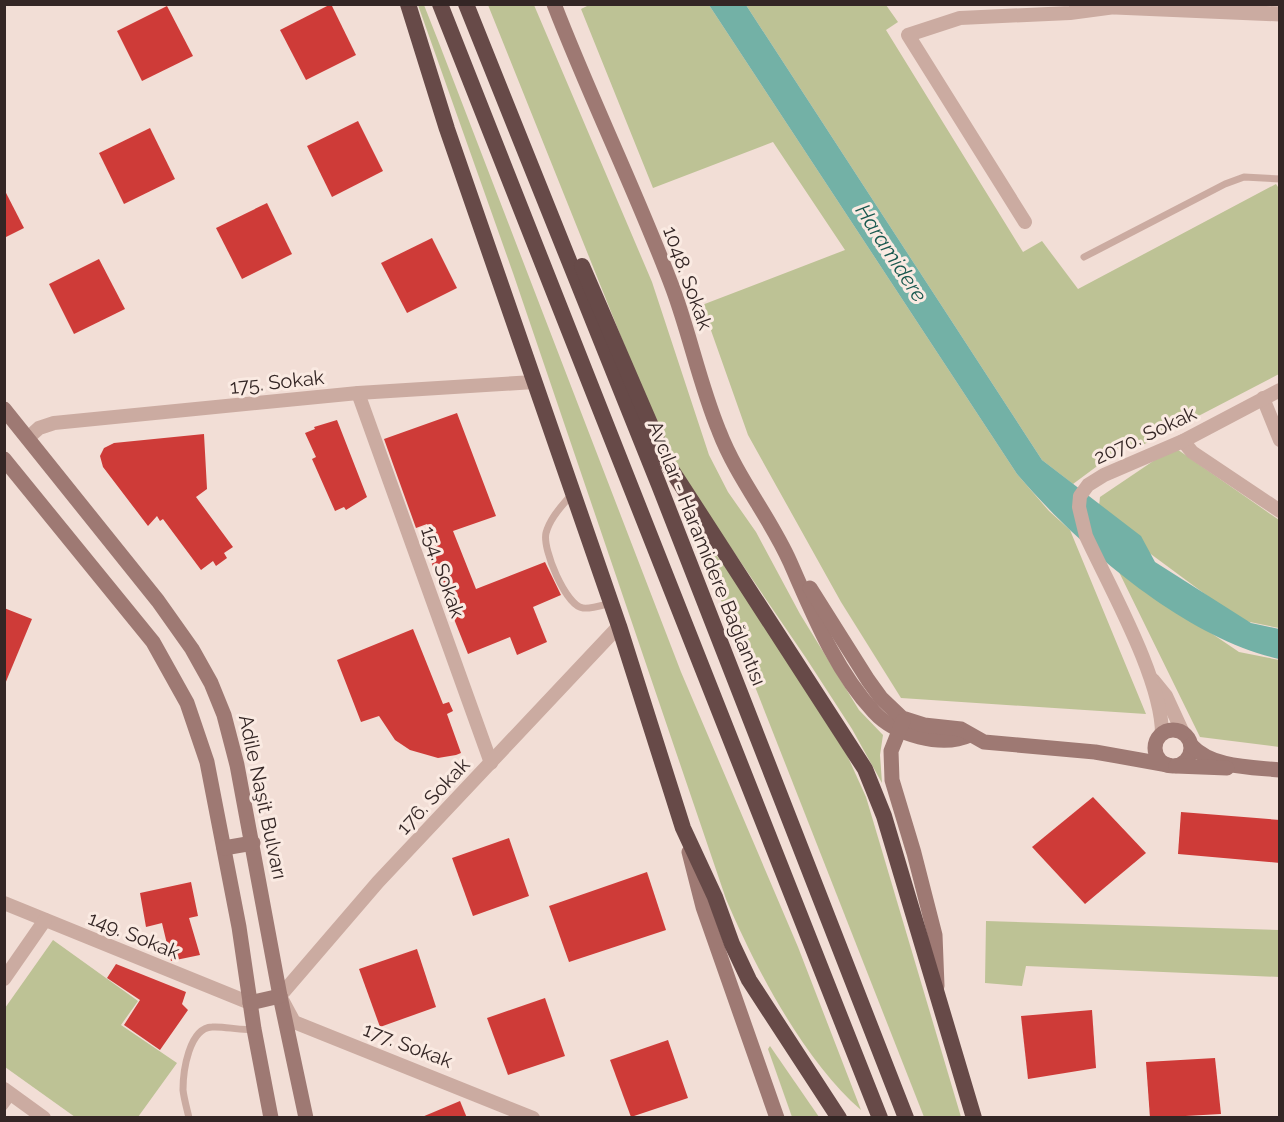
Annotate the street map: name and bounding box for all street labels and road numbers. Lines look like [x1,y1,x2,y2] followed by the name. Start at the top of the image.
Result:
[658,223,718,333] street label: 1048. Sokak
[229,365,326,399] street label: 175. Sokak
[1090,401,1200,469] street label: 2070. Sokak
[643,417,771,689] street label: Avcılar - Haramidere Bağlantısı
[416,523,470,621] street label: 154. Sokak
[234,713,292,881] street label: Adile Naşit Bulvarı
[391,752,475,839] street label: 176. Sokak
[85,906,183,964] street label: 149. Sokak
[360,1017,456,1073] street label: 177. Sokak

